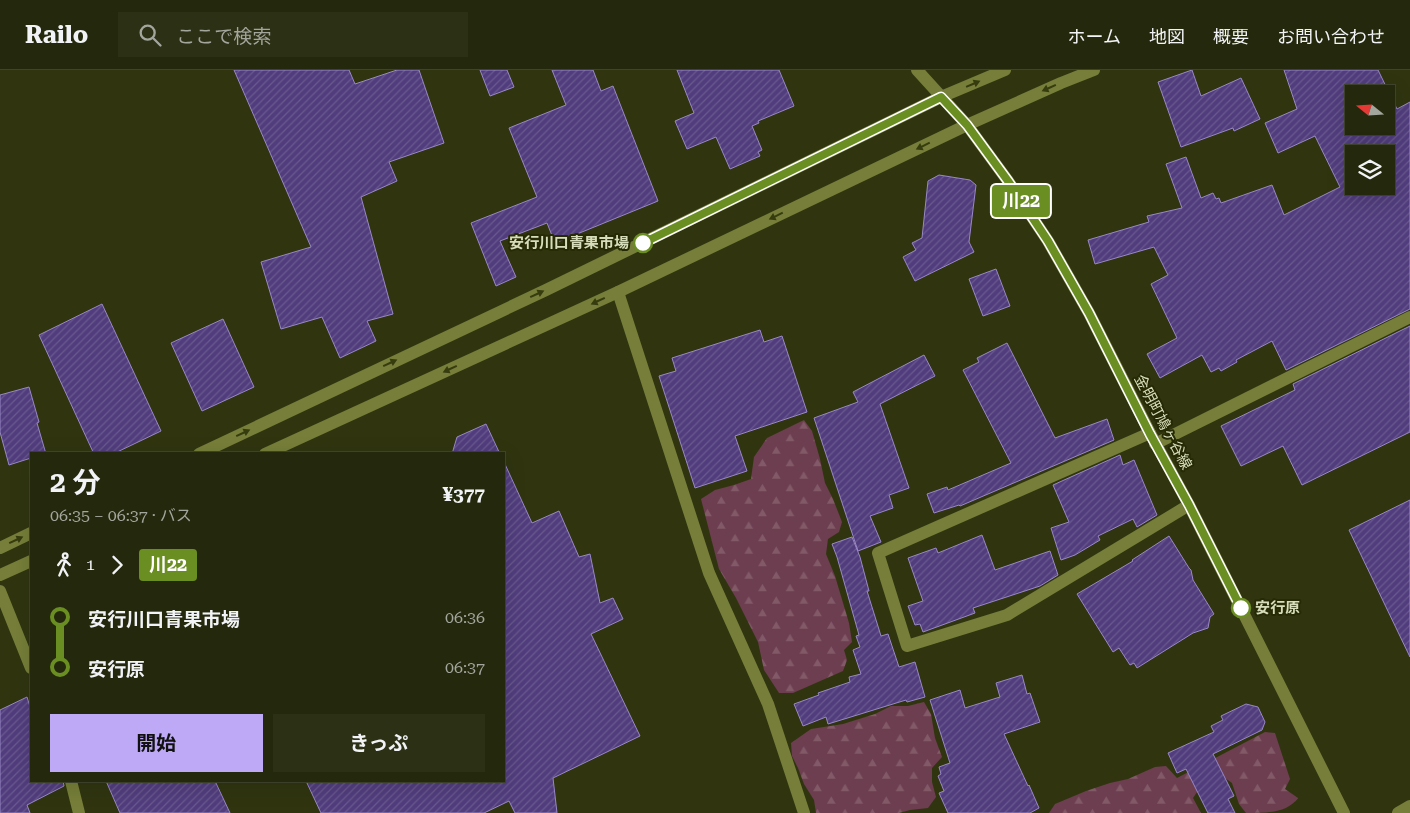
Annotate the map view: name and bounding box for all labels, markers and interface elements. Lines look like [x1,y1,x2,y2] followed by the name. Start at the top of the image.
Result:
[118,12,468,57] search box
[25,21,88,49] text: Railo
[136,21,164,49] icon: search
[176,25,271,48] text: ここで検索
[1068,26,1121,47] text: ホーム
[1149,26,1185,47] text: 地図
[1213,26,1249,47] text: 概要
[1277,26,1385,47] text: お問い合わせ
[966,79,980,87] one-way arrow
[1042,85,1056,93] one-way arrow
[1345,85,1395,135] north arrow
[1345,85,1395,195] map controls
[916,142,930,150] one-way arrow
[1345,145,1395,195] button: layers
[992,185,1050,217] line badge: 川22
[1002,190,1040,211] text: 川22
[769,212,783,220] one-way arrow
[633,233,653,253] marker: 安行川口青果市場
[509,234,629,252] place label: 安行川口青果市場
[530,290,544,298] one-way arrow
[591,297,605,305] one-way arrow
[383,359,397,367] one-way arrow
[443,365,457,373] one-way arrow
[1130,371,1196,473] street label: 金明町鳩ヶ谷線
[236,429,250,437] one-way arrow
[50,466,101,499] text: 2 分
[442,483,485,506] text: ¥377
[50,506,192,525] text: 06:35 – 06:37 · バス
[9,536,23,544] one-way arrow
[50,551,78,579] icon: walk
[103,551,131,579] icon: forward
[149,554,187,575] text: 川22
[86,555,95,574] text: 1
[1231,598,1251,618] marker: 安行原
[1255,599,1300,617] place label: 安行原
[88,608,240,631] text: 安行川口青果市場
[445,608,485,627] text: 06:36
[88,658,145,681] text: 安行原
[445,658,485,677] text: 06:37
[50,714,263,772] button: 開始
[273,714,485,772] button: きっぷ

